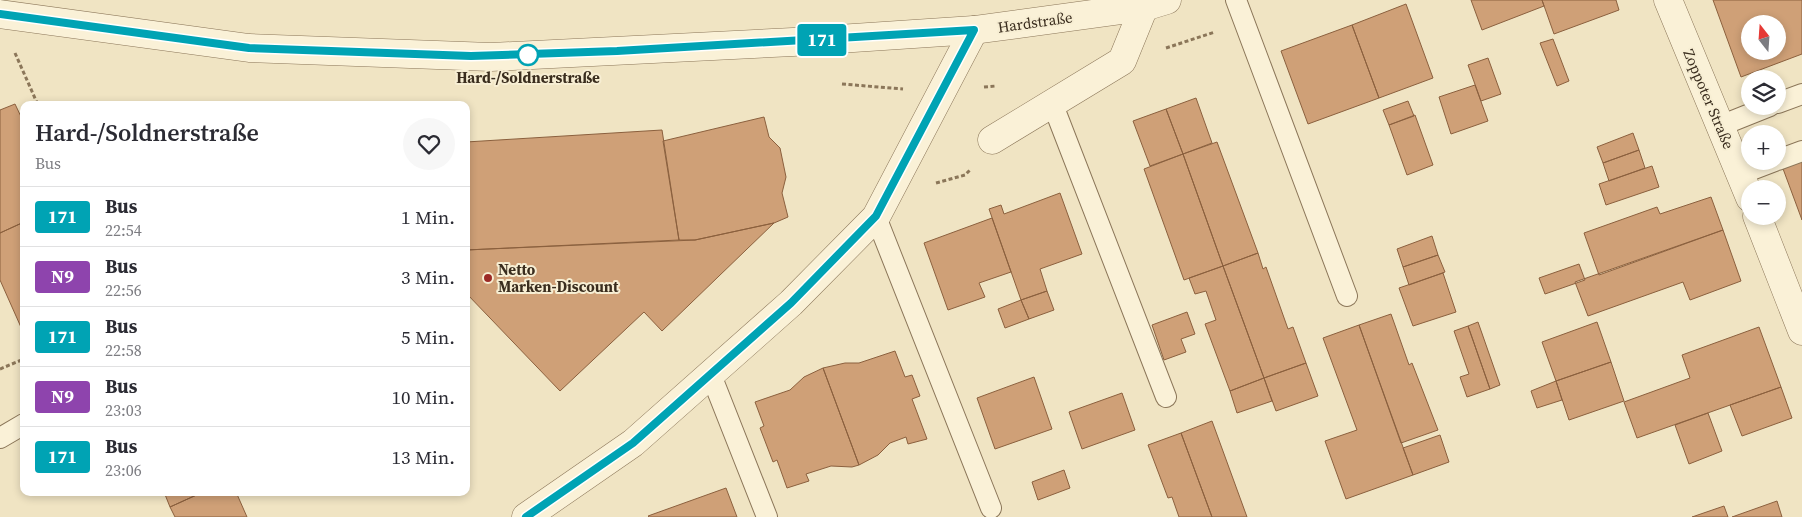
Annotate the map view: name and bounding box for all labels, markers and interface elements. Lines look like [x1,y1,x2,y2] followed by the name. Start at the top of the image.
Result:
[996,6,1074,38] street label: Hardstraße
[1741,15,1786,60] north arrow
[1741,15,1786,225] map controls
[793,24,851,56] line badge: 171
[807,27,837,52] text: 171
[517,44,539,66] marker: Hard-/Soldnerstraße
[1678,46,1740,153] street label: Zoppoter Straße
[456,67,600,88] place label: Hard-/Soldnerstraße
[1741,70,1786,115] button: layers
[35,116,259,149] text: Hard-/Soldnerstraße
[403,118,455,170] button: heart
[1741,125,1786,170] button: +
[35,152,61,174] text: Bus
[1741,180,1786,225] button: −
[105,193,137,219] text: Bus
[48,204,77,229] text: 171
[401,204,455,230] text: 1 Min.
[105,219,142,241] text: 22:54
[105,253,137,279] text: Bus
[498,259,619,297] place label: Netto Marken-Discount
[51,264,74,289] text: N9
[401,264,455,290] text: 3 Min.
[482,272,494,284] marker: Netto Marken-Discount
[105,279,142,301] text: 22:56
[105,313,137,339] text: Bus
[48,324,77,349] text: 171
[401,324,455,350] text: 5 Min.
[105,339,142,361] text: 22:58
[105,373,137,399] text: Bus
[51,384,74,409] text: N9
[392,384,455,410] text: 10 Min.
[105,399,142,421] text: 23:03
[105,433,137,459] text: Bus
[48,444,77,469] text: 171
[392,444,455,470] text: 13 Min.
[105,459,142,481] text: 23:06

